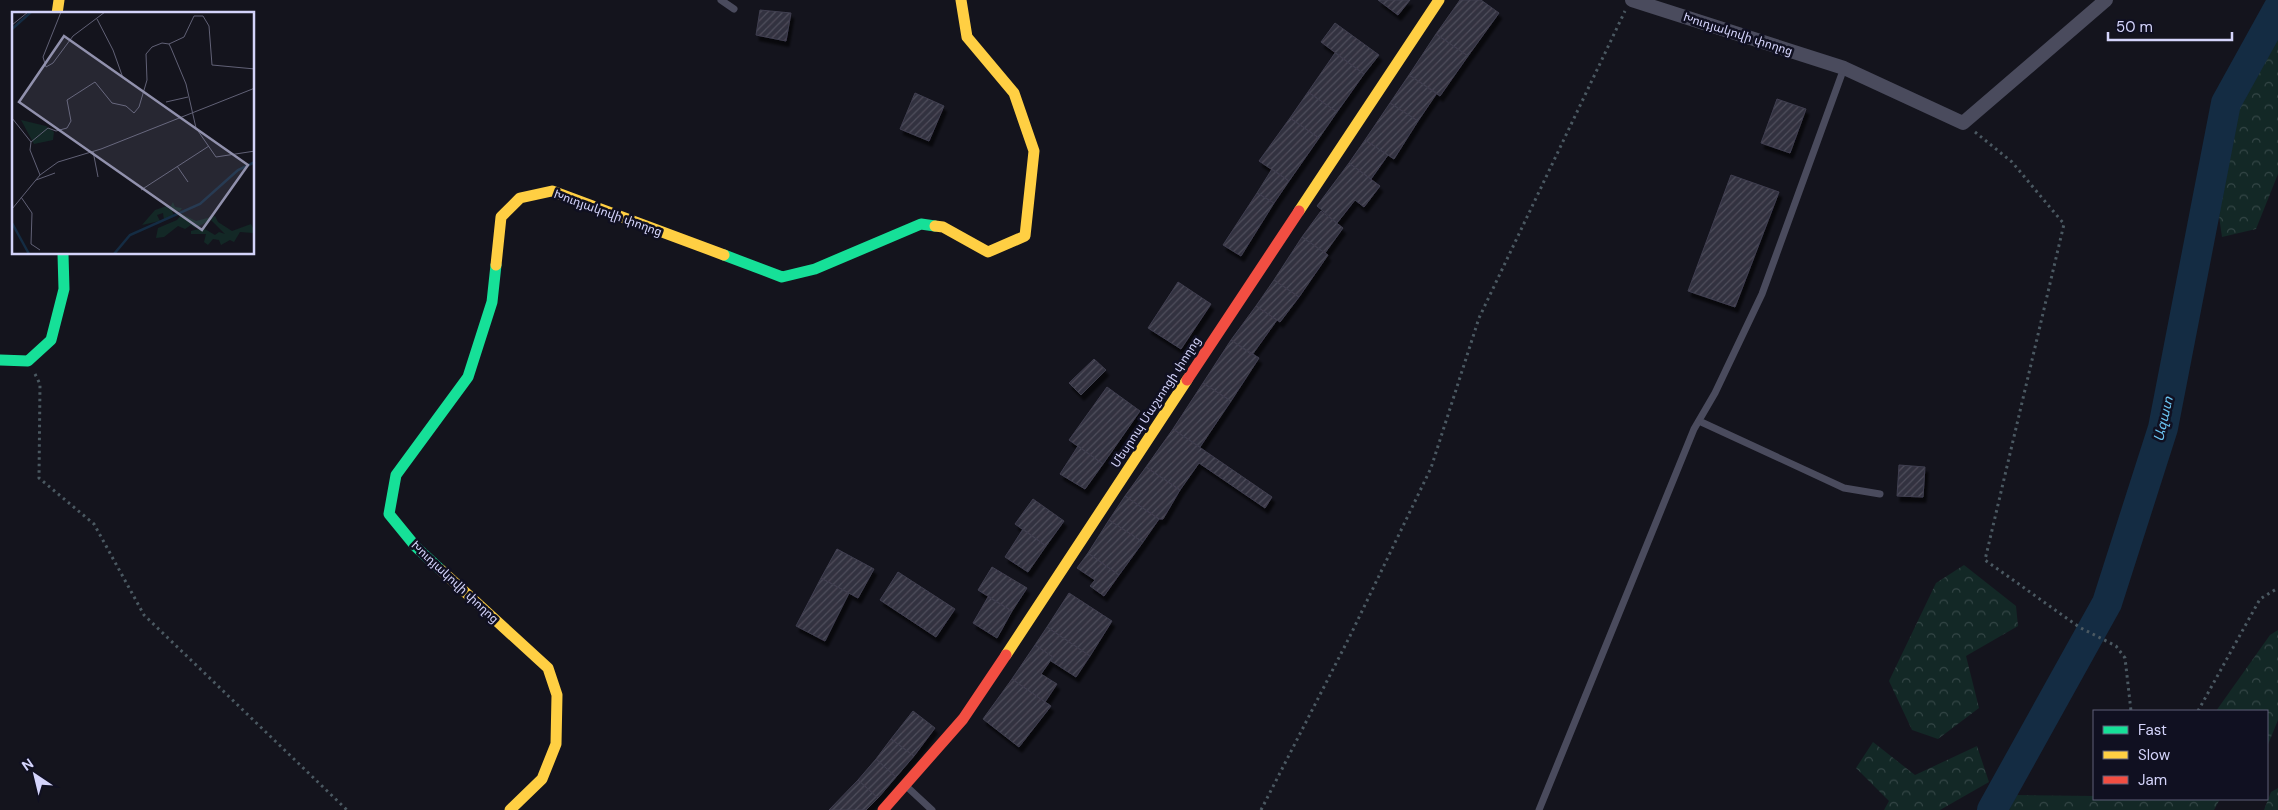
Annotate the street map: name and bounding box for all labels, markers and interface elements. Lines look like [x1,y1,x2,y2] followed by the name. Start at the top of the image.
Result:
[1681,9,1795,59] street label: Խուդյակովի փողոց
[2108,10,2232,42] scale bar
[12,12,255,255] inset map
[2116,17,2153,37] text: 50 m
[552,186,664,240] street label: Խուդյակովի փողոց
[1108,333,1204,471] street label: Մեսրոպ Մաշտոցի փողոց
[2149,394,2177,443] water label: Ազատ
[408,537,502,627] street label: Խուդյակովի փողոց
[2093,710,2268,800] legend
[2138,720,2167,740] text: Fast
[2138,745,2171,765] text: Slow
[10,750,60,800] north arrow
[18,754,37,775] text: N
[2138,770,2167,790] text: Jam

